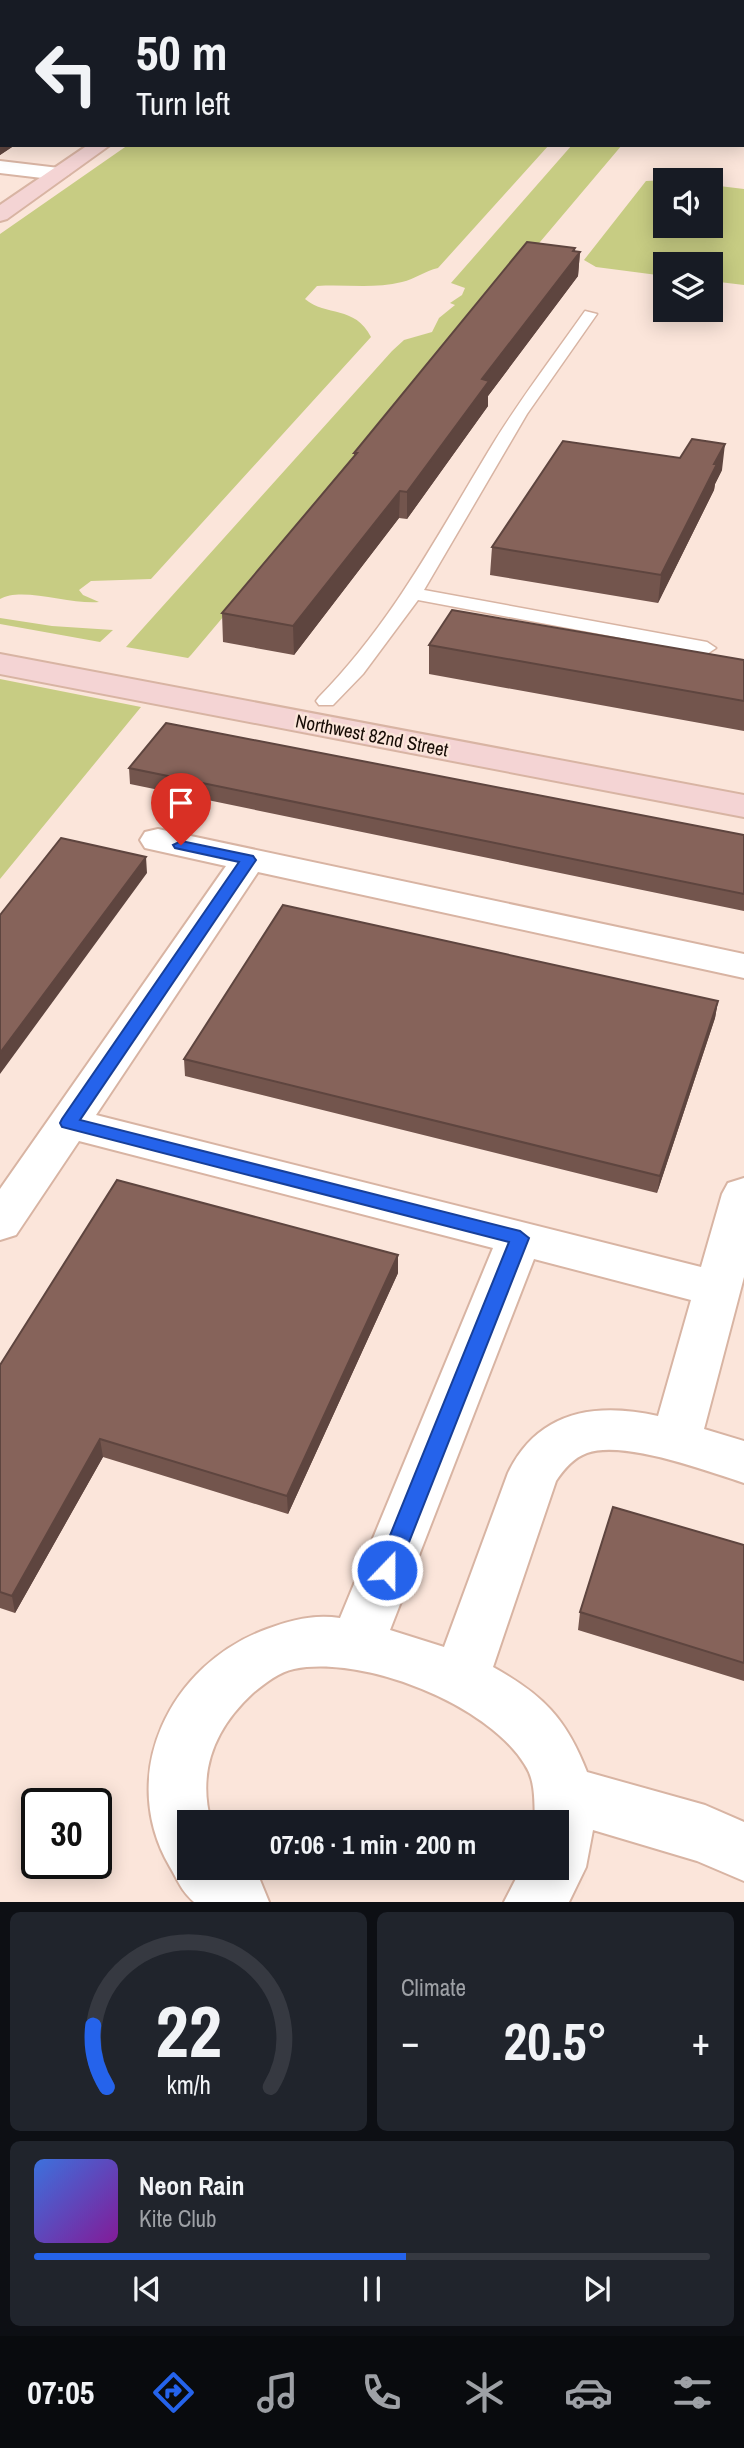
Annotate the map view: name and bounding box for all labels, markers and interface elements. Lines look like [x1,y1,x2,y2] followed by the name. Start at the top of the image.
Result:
[136,19,228,85] text: 50 m
[21,28,112,119] icon: left
[136,82,230,125] text: Turn left
[653,168,723,322] map controls
[653,168,723,238] button: sound
[653,252,723,322] button: layers
[293,707,451,763] street label: Northwest 82nd Street
[151,773,211,845] pin
[162,784,200,822] icon: arrive
[350,1533,424,1607] position arrow
[21,1788,112,1879] speed limit sign: 30
[270,1827,476,1862] text: 07:06 · 1 min · 200 m
[401,1972,466,2003] text: Climate
[155,1983,222,2081] text: 22
[504,2006,607,2076] text: 20.5°
[401,2016,419,2067] text: −
[692,2016,710,2067] text: +
[166,2068,211,2102] text: km/h
[139,2168,244,2203] text: Neon Rain
[139,2203,217,2234] text: Kite Club
[128,2270,166,2308] icon: previous
[353,2270,391,2308] icon: pause
[578,2270,616,2308] icon: next
[149,2368,198,2417] icon: directions
[253,2368,302,2417] icon: music
[357,2368,406,2417] icon: phone
[460,2368,509,2417] icon: climate
[564,2368,613,2417] icon: car
[668,2368,717,2417] icon: filters
[27,2371,94,2414] text: 07:05

